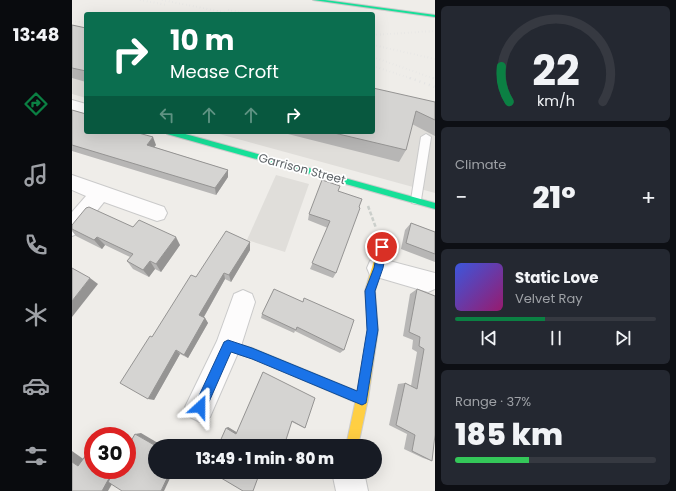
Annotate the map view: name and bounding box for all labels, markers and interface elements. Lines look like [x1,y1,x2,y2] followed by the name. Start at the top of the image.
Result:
[170,21,234,60] text: 10 m
[13,22,59,47] text: 13:48
[104,28,156,80] icon: right
[532,40,579,99] text: 22
[170,59,279,84] text: Mease Croft
[22,90,50,118] icon: directions
[536,90,575,110] text: km/h
[156,104,178,126] icon: left
[198,104,220,126] icon: ahead
[240,104,262,126] icon: ahead
[282,104,304,126] icon: right
[257,149,347,188] street label: Garrison Street
[455,155,506,174] text: Climate
[22,161,50,189] icon: music
[533,176,576,219] text: 21°
[455,182,467,213] text: −
[641,182,656,213] text: +
[365,230,399,264] pin
[22,231,50,259] icon: phone
[371,236,393,258] icon: arrive
[515,267,599,288] text: Static Love
[515,289,583,308] text: Velvet Ray
[22,301,50,329] icon: climate
[478,327,500,349] icon: previous
[545,327,567,349] icon: pause
[612,327,634,349] icon: next
[22,372,50,400] icon: car
[179,386,221,428] position arrow
[455,392,531,411] text: Range · 37%
[455,413,563,456] text: 185 km
[84,427,136,479] speed limit sign: 30
[22,442,50,470] icon: filters
[196,448,334,469] text: 13:49 · 1 min · 80 m

